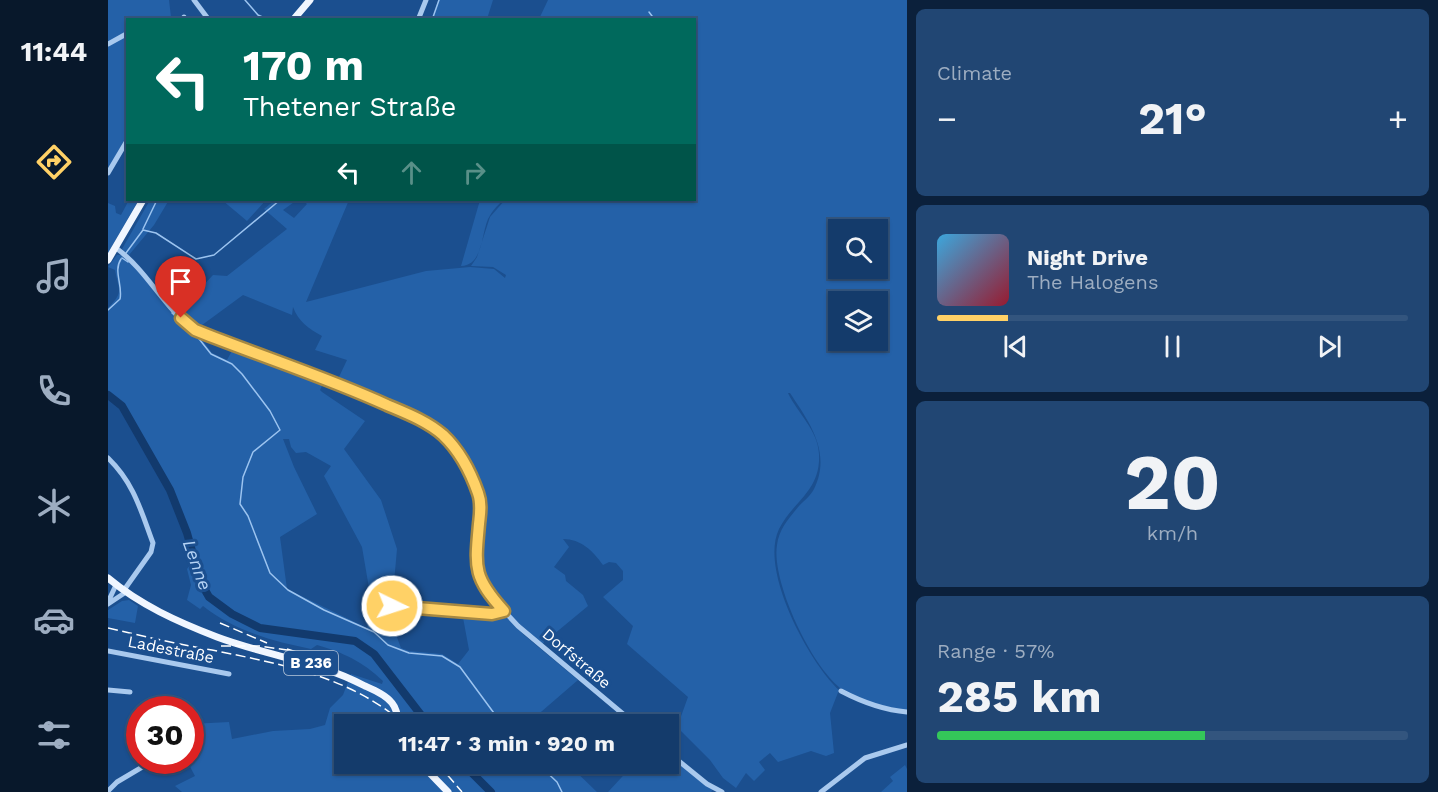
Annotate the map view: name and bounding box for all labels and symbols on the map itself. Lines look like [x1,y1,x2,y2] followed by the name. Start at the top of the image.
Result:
[155,256,206,318] pin
[179,537,216,593] water label: Lenne
[360,574,424,638] position arrow
[539,624,615,693] street label: Dorfstraße
[126,632,216,667] street label: Ladestraße
[284,651,338,675] road number: B 236
[126,696,204,774] speed limit sign: 30

